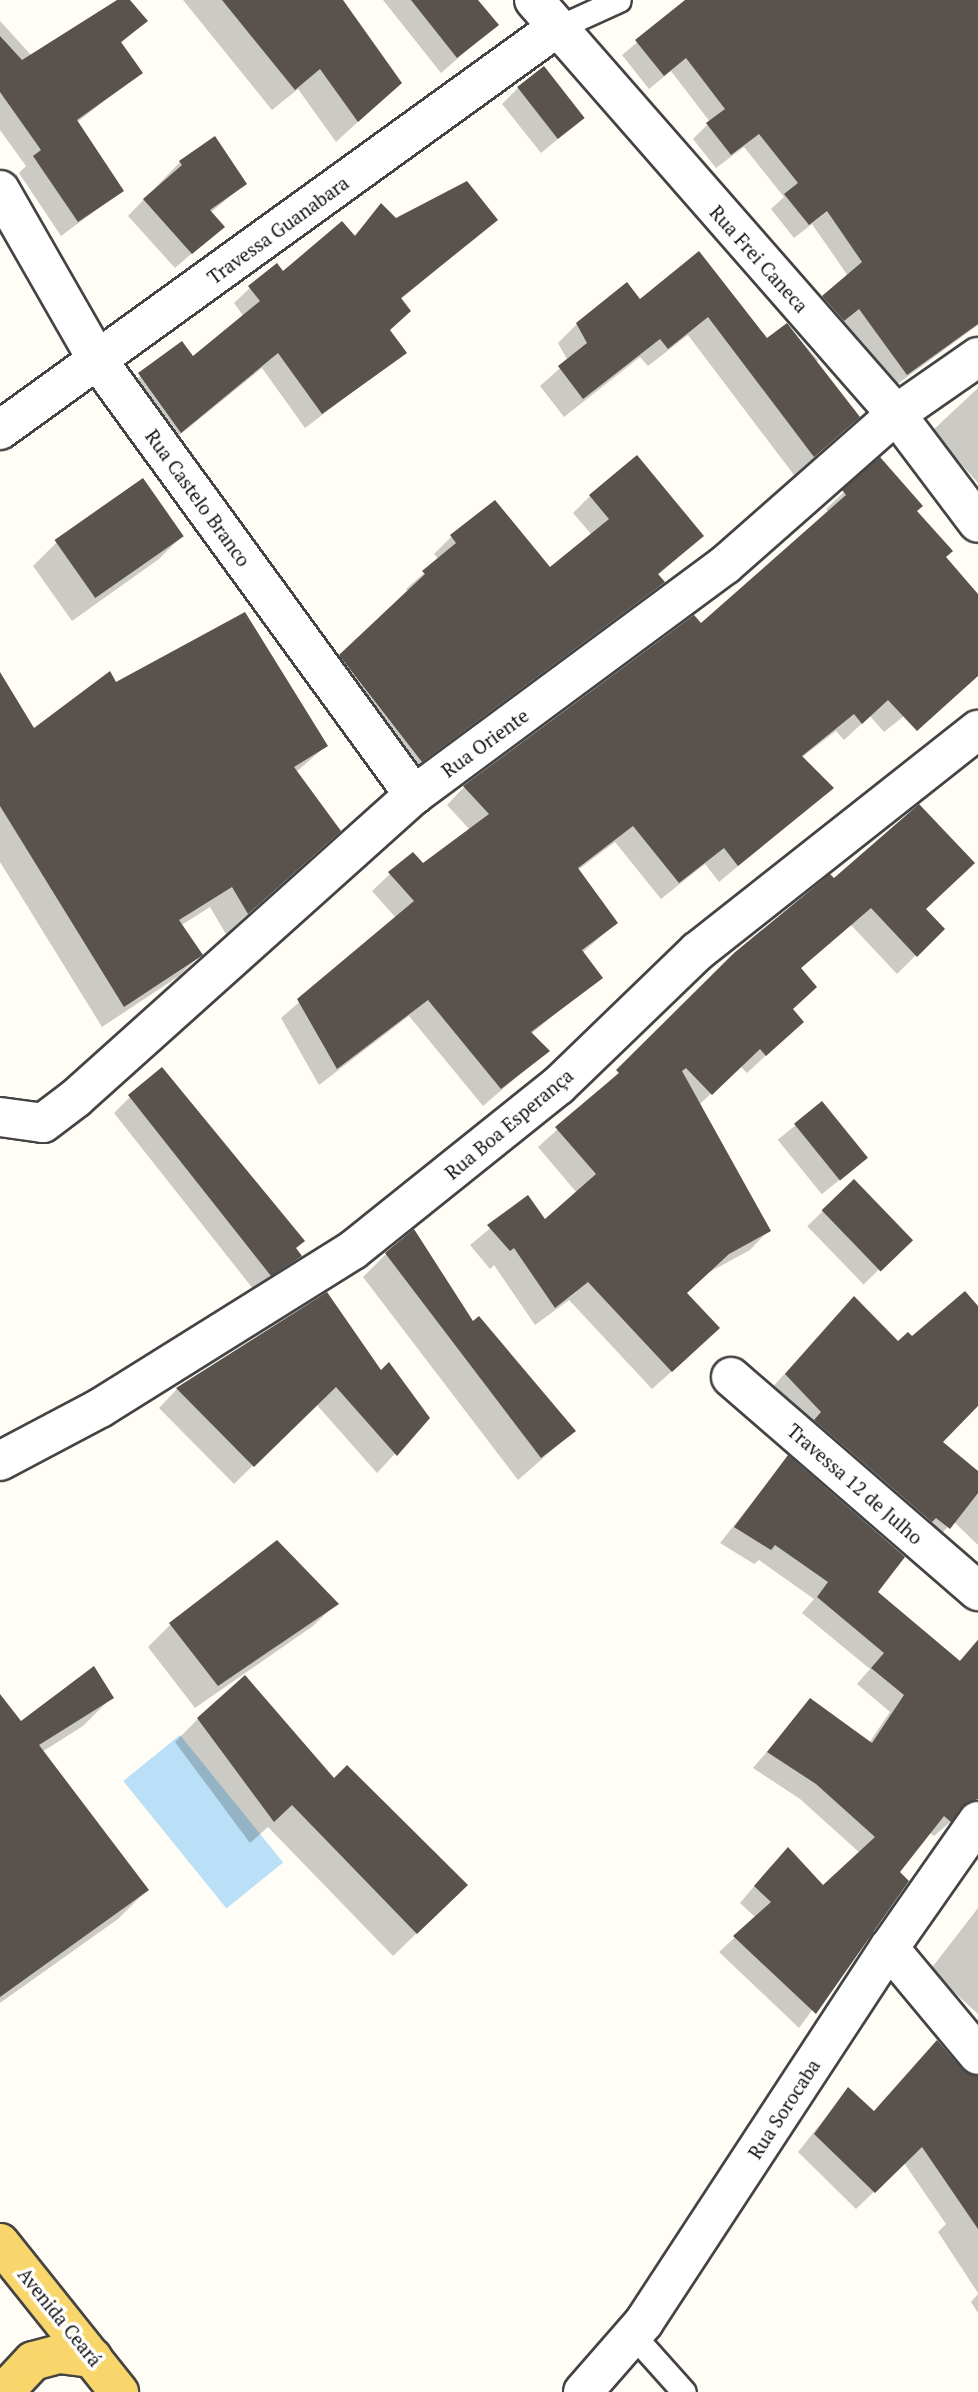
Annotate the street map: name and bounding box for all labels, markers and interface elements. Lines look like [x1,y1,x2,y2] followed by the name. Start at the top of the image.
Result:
[203,171,353,289] street label: Travessa Guanabara
[705,201,813,317] street label: Rua Frei Caneca
[141,425,255,571] street label: Rua Castelo Branco
[437,704,533,782] street label: Rua Oriente
[440,1064,578,1184] street label: Rua Boa Esperança
[783,1419,927,1549] street label: Travessa 12 de Julho
[743,2055,825,2163] street label: Rua Sorocaba
[13,2263,107,2371] street label: Avenida Ceará

